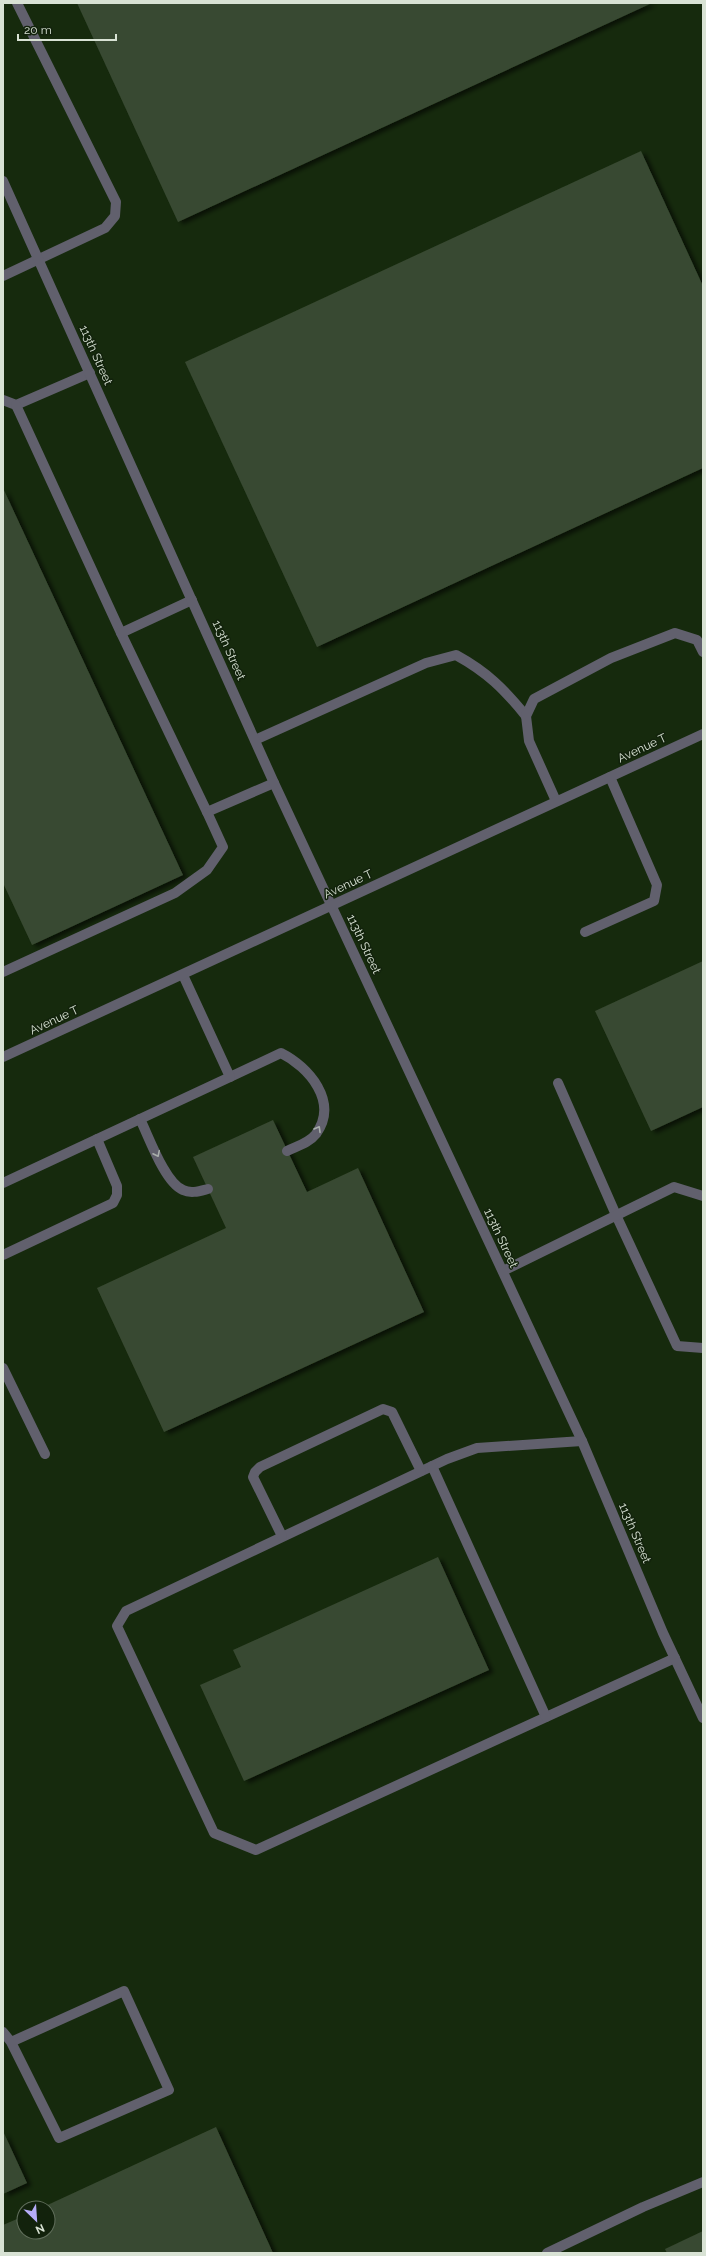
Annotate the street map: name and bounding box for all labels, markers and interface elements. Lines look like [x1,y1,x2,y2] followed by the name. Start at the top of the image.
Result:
[18,16,116,42] scale bar
[24,23,52,37] text: 20 m
[77,323,115,387] street label: 113th Street
[210,618,248,682] street label: 113th Street
[615,730,669,765] street label: Avenue T
[321,866,375,901] street label: Avenue T
[344,912,384,976] street label: 113th Street
[27,1002,81,1037] street label: Avenue T
[314,1126,321,1133] one-way arrow
[152,1150,160,1157] one-way arrow
[481,1206,521,1270] street label: 113th Street
[616,1501,654,1565] street label: 113th Street
[16,2200,56,2240] north arrow
[33,2221,47,2236] text: N

